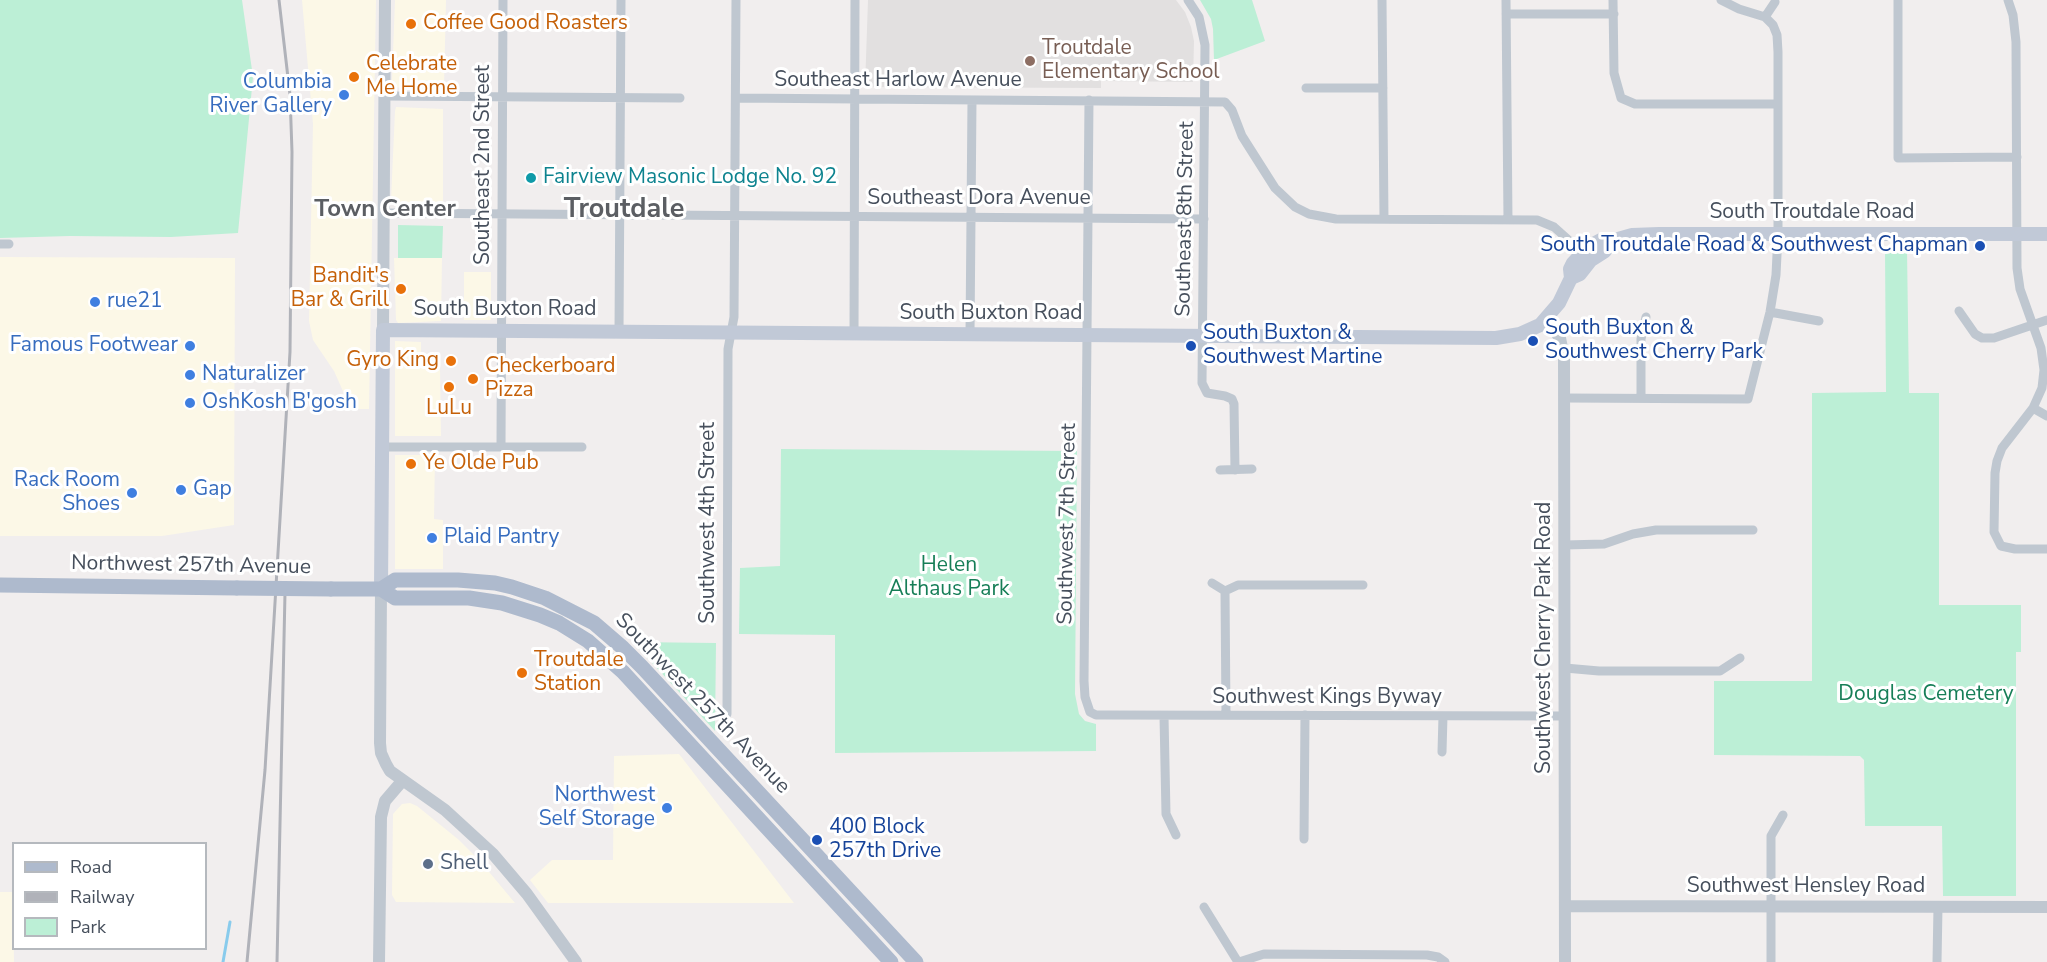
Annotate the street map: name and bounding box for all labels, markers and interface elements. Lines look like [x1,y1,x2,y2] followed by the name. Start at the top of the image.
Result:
[423,11,628,37] place label: Coffee Good Roasters
[404,17,418,31] marker: Coffee Good Roasters
[1042,36,1220,86] place label: Troutdale Elementary School
[366,52,457,102] place label: Celebrate Me Home
[1023,54,1037,68] marker: Troutdale Elementary School
[471,65,497,265] street label: Southeast 2nd Street
[774,68,1022,94] street label: Southeast Harlow Avenue
[210,70,332,120] place label: Columbia River Gallery
[347,70,361,84] marker: Celebrate Me Home
[337,88,351,102] marker: Columbia River Gallery
[1172,121,1200,317] street label: Southeast 8th Street
[543,165,837,191] place label: Fairview Masonic Lodge No. 92
[524,171,538,185] marker: Fairview Masonic Lodge No. 92
[867,186,1091,212] street label: Southeast Dora Avenue
[564,194,684,226] district label: Troutdale
[314,196,456,224] district label: Town Center
[1709,200,1915,226] street label: South Troutdale Road
[1540,233,1968,259] place label: South Troutdale Road & Southwest Chapman
[1973,239,1987,253] marker: South Troutdale Road & Southwest Chapman
[291,264,389,314] place label: Bandit's Bar & Grill
[394,282,408,296] marker: Bandit's Bar & Grill
[107,289,163,315] place label: rue21
[88,295,102,309] marker: rue21
[413,297,597,323] street label: South Buxton Road
[899,301,1083,327] street label: South Buxton Road
[1545,316,1763,366] place label: South Buxton & Southwest Cherry Park
[1203,321,1382,371] place label: South Buxton & Southwest Martine
[10,333,178,359] place label: Famous Footwear
[1526,334,1540,348] marker: South Buxton & Southwest Cherry Park
[183,339,197,353] marker: Famous Footwear
[1184,339,1198,353] marker: South Buxton & Southwest Martine
[346,348,439,374] place label: Gyro King
[444,354,458,368] marker: Gyro King
[485,354,616,404] place label: Checkerboard Pizza
[202,362,306,388] place label: Naturalizer
[183,368,197,382] marker: Naturalizer
[466,372,480,386] marker: Checkerboard Pizza
[442,380,456,394] marker: LuLu
[202,390,357,416] place label: OshKosh B'gosh
[183,396,197,410] marker: OshKosh B'gosh
[426,396,472,422] place label: LuLu
[696,422,722,624] street label: Southwest 4th Street
[1054,423,1082,625] street label: Southwest 7th Street
[423,451,539,477] place label: Ye Olde Pub
[404,457,418,471] marker: Ye Olde Pub
[14,468,120,518] place label: Rack Room Shoes
[193,477,232,503] place label: Gap
[174,483,188,497] marker: Gap
[125,486,139,500] marker: Rack Room Shoes
[1532,502,1558,774] street label: Southwest Cherry Park Road
[444,525,559,551] place label: Plaid Pantry
[425,531,439,545] marker: Plaid Pantry
[71,551,311,581] street label: Northwest 257th Avenue
[889,553,1009,603] park label: Helen Althaus Park
[609,609,795,799] street label: Southwest 257th Avenue
[534,648,624,698] place label: Troutdale Station
[515,666,529,680] marker: Troutdale Station
[1838,682,2014,708] park label: Douglas Cemetery
[1212,685,1442,711] street label: Southwest Kings Byway
[539,783,655,833] place label: Northwest Self Storage
[660,801,674,815] marker: Northwest Self Storage
[829,815,941,865] place label: 400 Block 257th Drive
[810,833,824,847] marker: 400 Block 257th Drive
[12,842,207,950] legend
[440,851,488,877] place label: Shell
[70,855,112,879] text: Road
[421,857,435,871] marker: Shell
[1687,874,1925,900] street label: Southwest Hensley Road
[70,885,135,909] text: Railway
[70,915,106,939] text: Park

